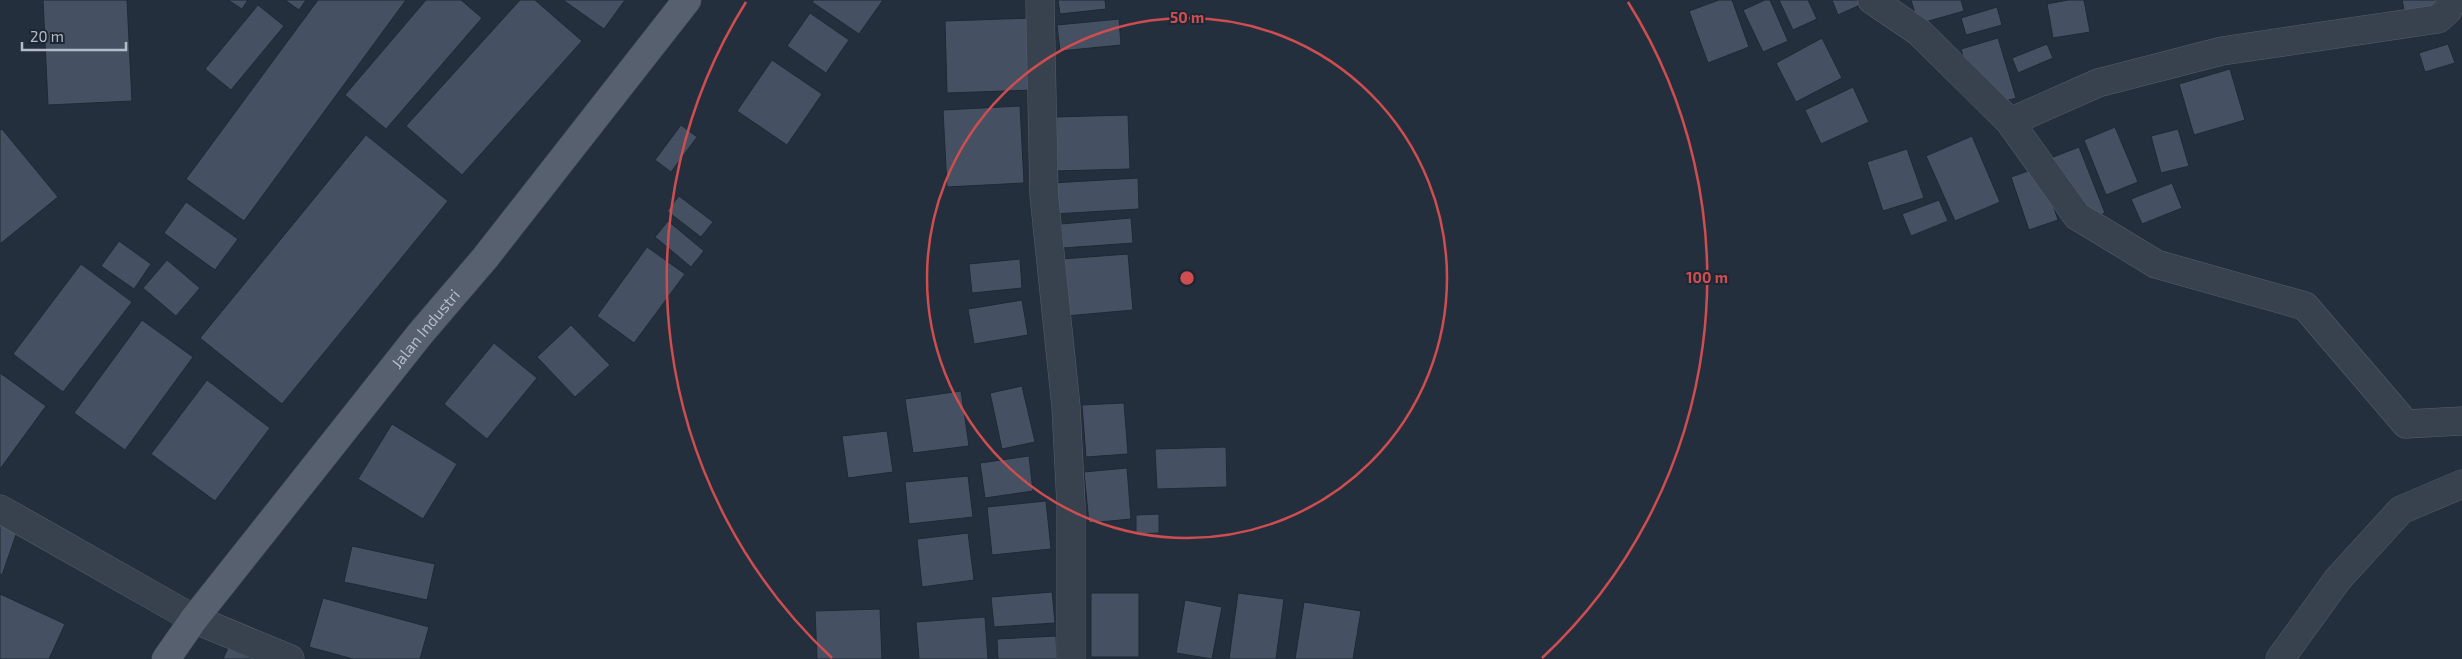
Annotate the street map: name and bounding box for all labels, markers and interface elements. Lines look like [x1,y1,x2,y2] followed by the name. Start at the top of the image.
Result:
[1170,8,1204,26] text: 50 m
[22,20,126,52] scale bar
[30,27,64,45] text: 20 m
[1686,268,1728,286] text: 100 m
[1178,269,1196,287] centre of rings
[387,285,463,372] street label: Jalan Industri

